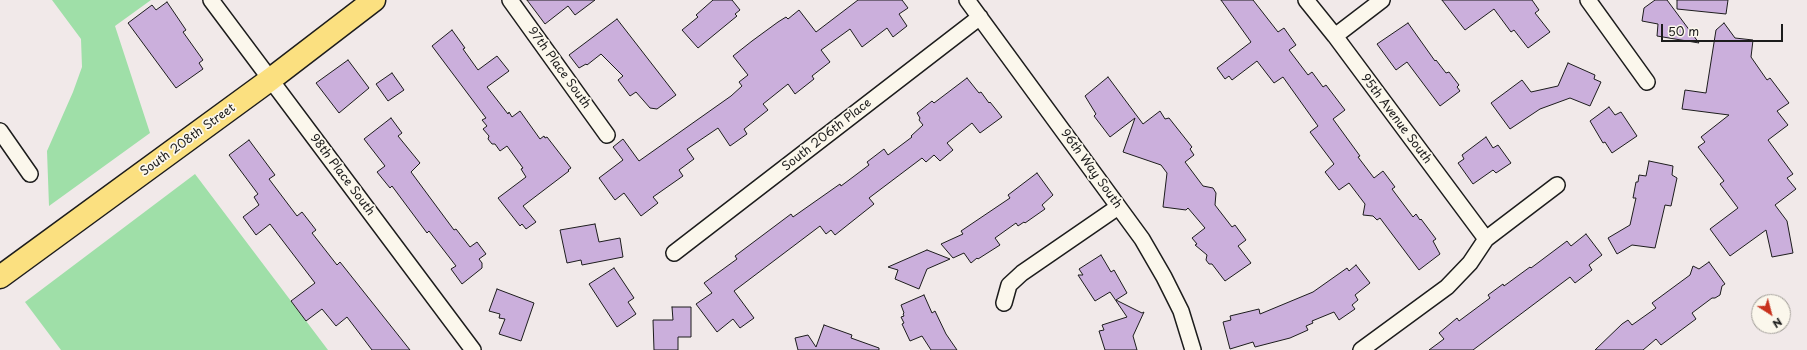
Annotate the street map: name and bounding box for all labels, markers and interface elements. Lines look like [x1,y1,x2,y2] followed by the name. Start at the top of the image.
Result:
[1663,16,1785,42] scale bar
[1668,22,1699,40] text: 50 m
[525,24,593,112] street label: 97th Place South
[1358,71,1434,167] street label: 95th Avenue South
[780,96,874,174] street label: South 206th Place
[138,101,238,179] street label: South 208th Street
[1057,127,1125,211] street label: 96th Way South
[307,131,377,219] street label: 98th Place South
[1751,294,1791,334] north arrow
[1769,314,1786,333] text: N

